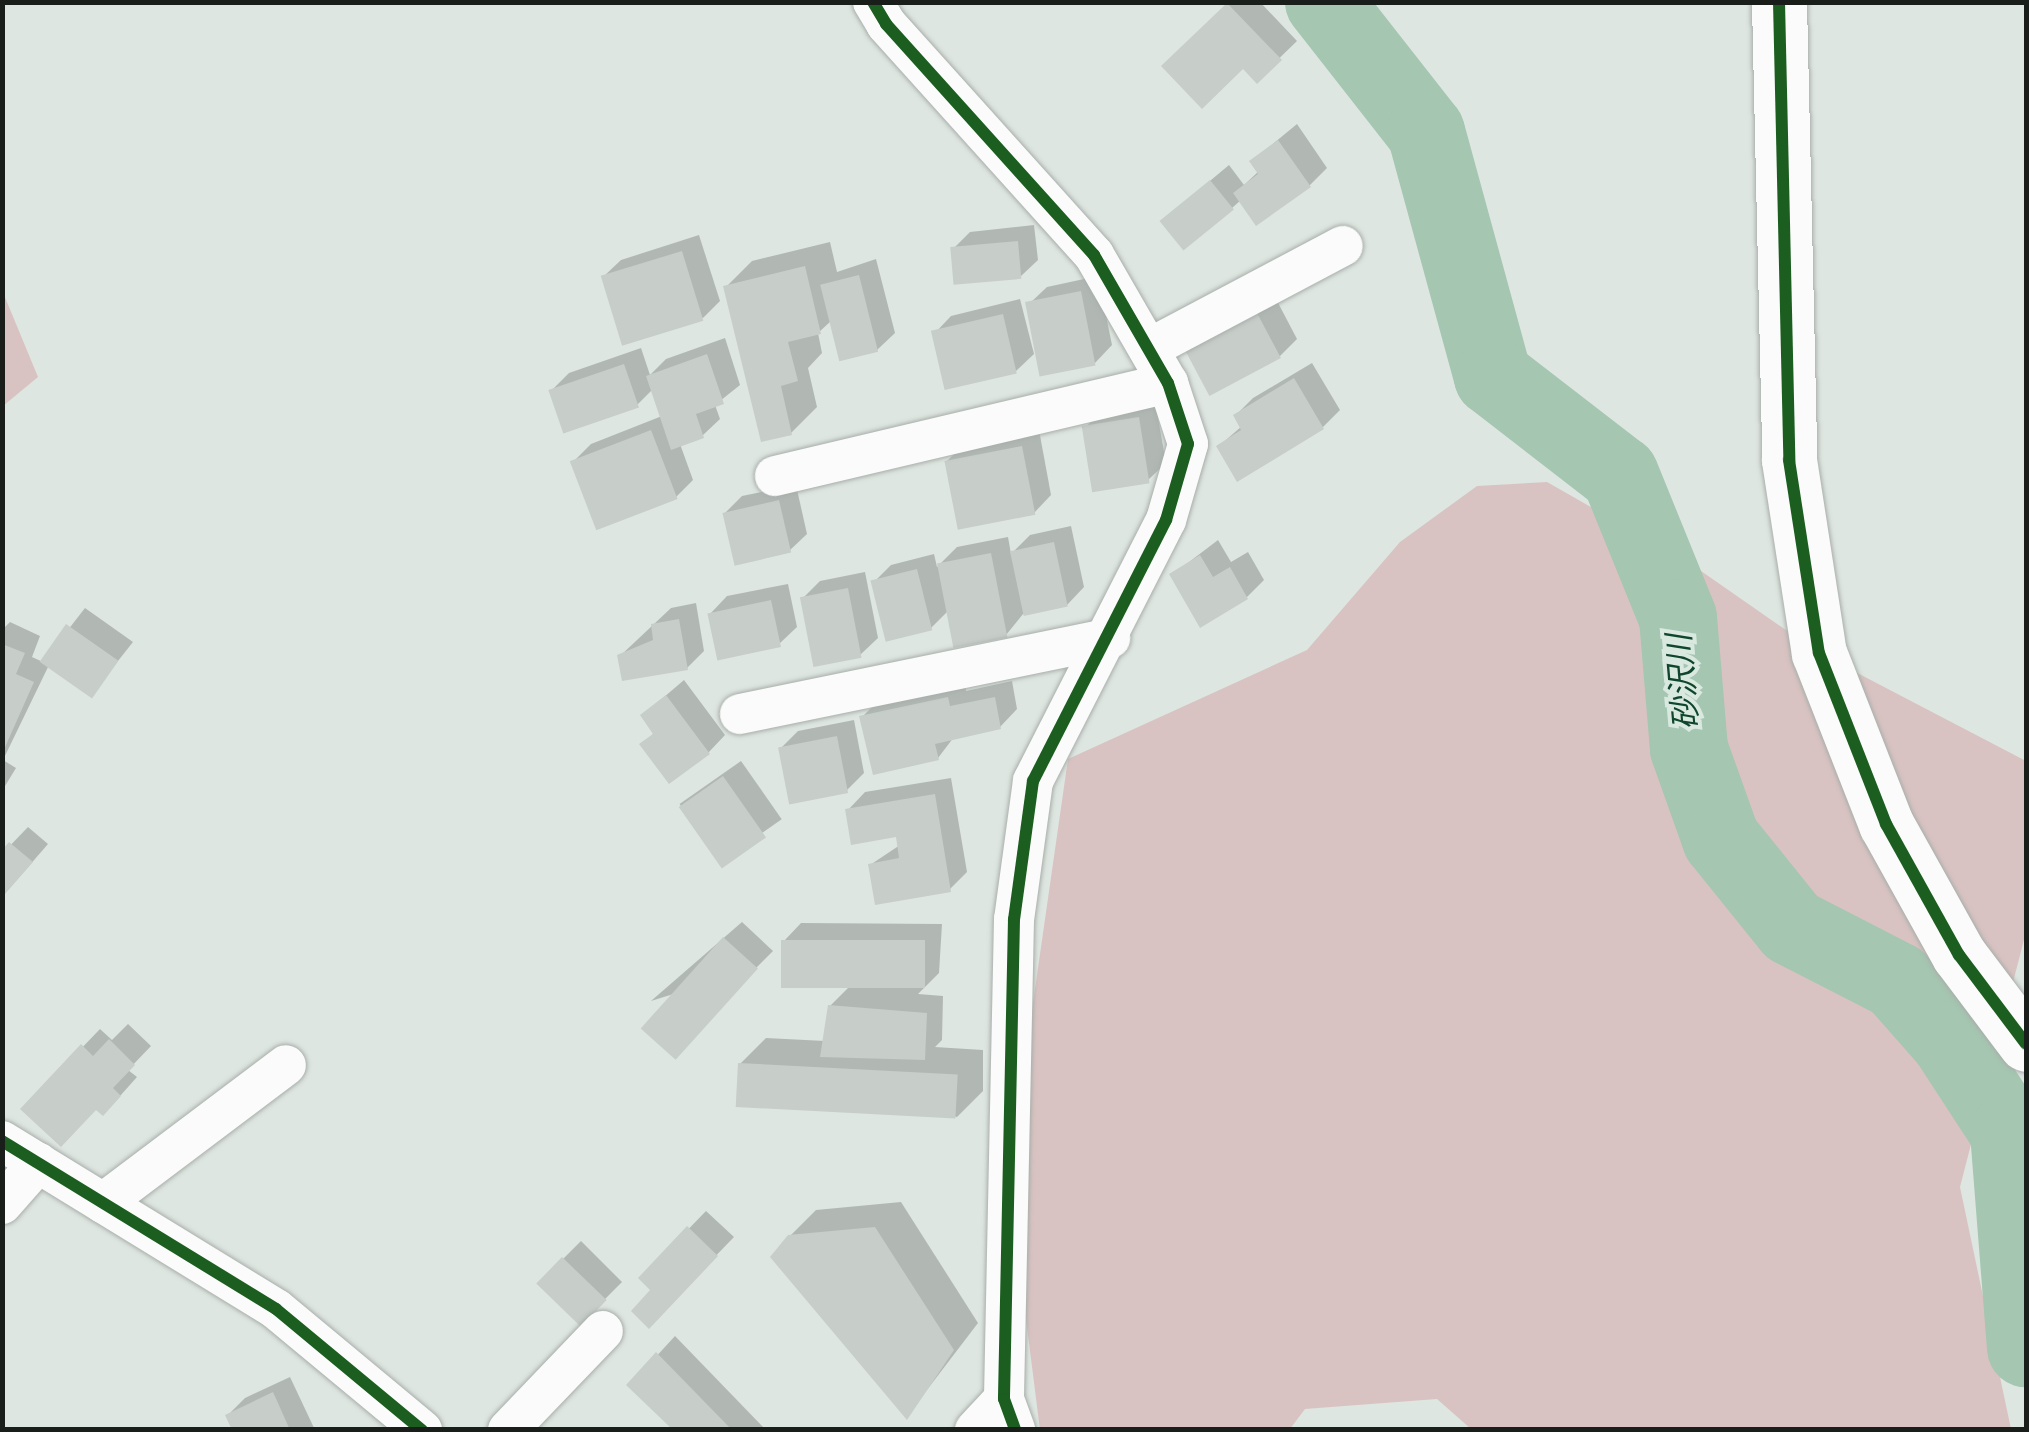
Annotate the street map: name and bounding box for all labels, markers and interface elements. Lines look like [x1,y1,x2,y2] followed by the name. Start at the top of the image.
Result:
[1660,633,1706,731] water label: 砂沢川

